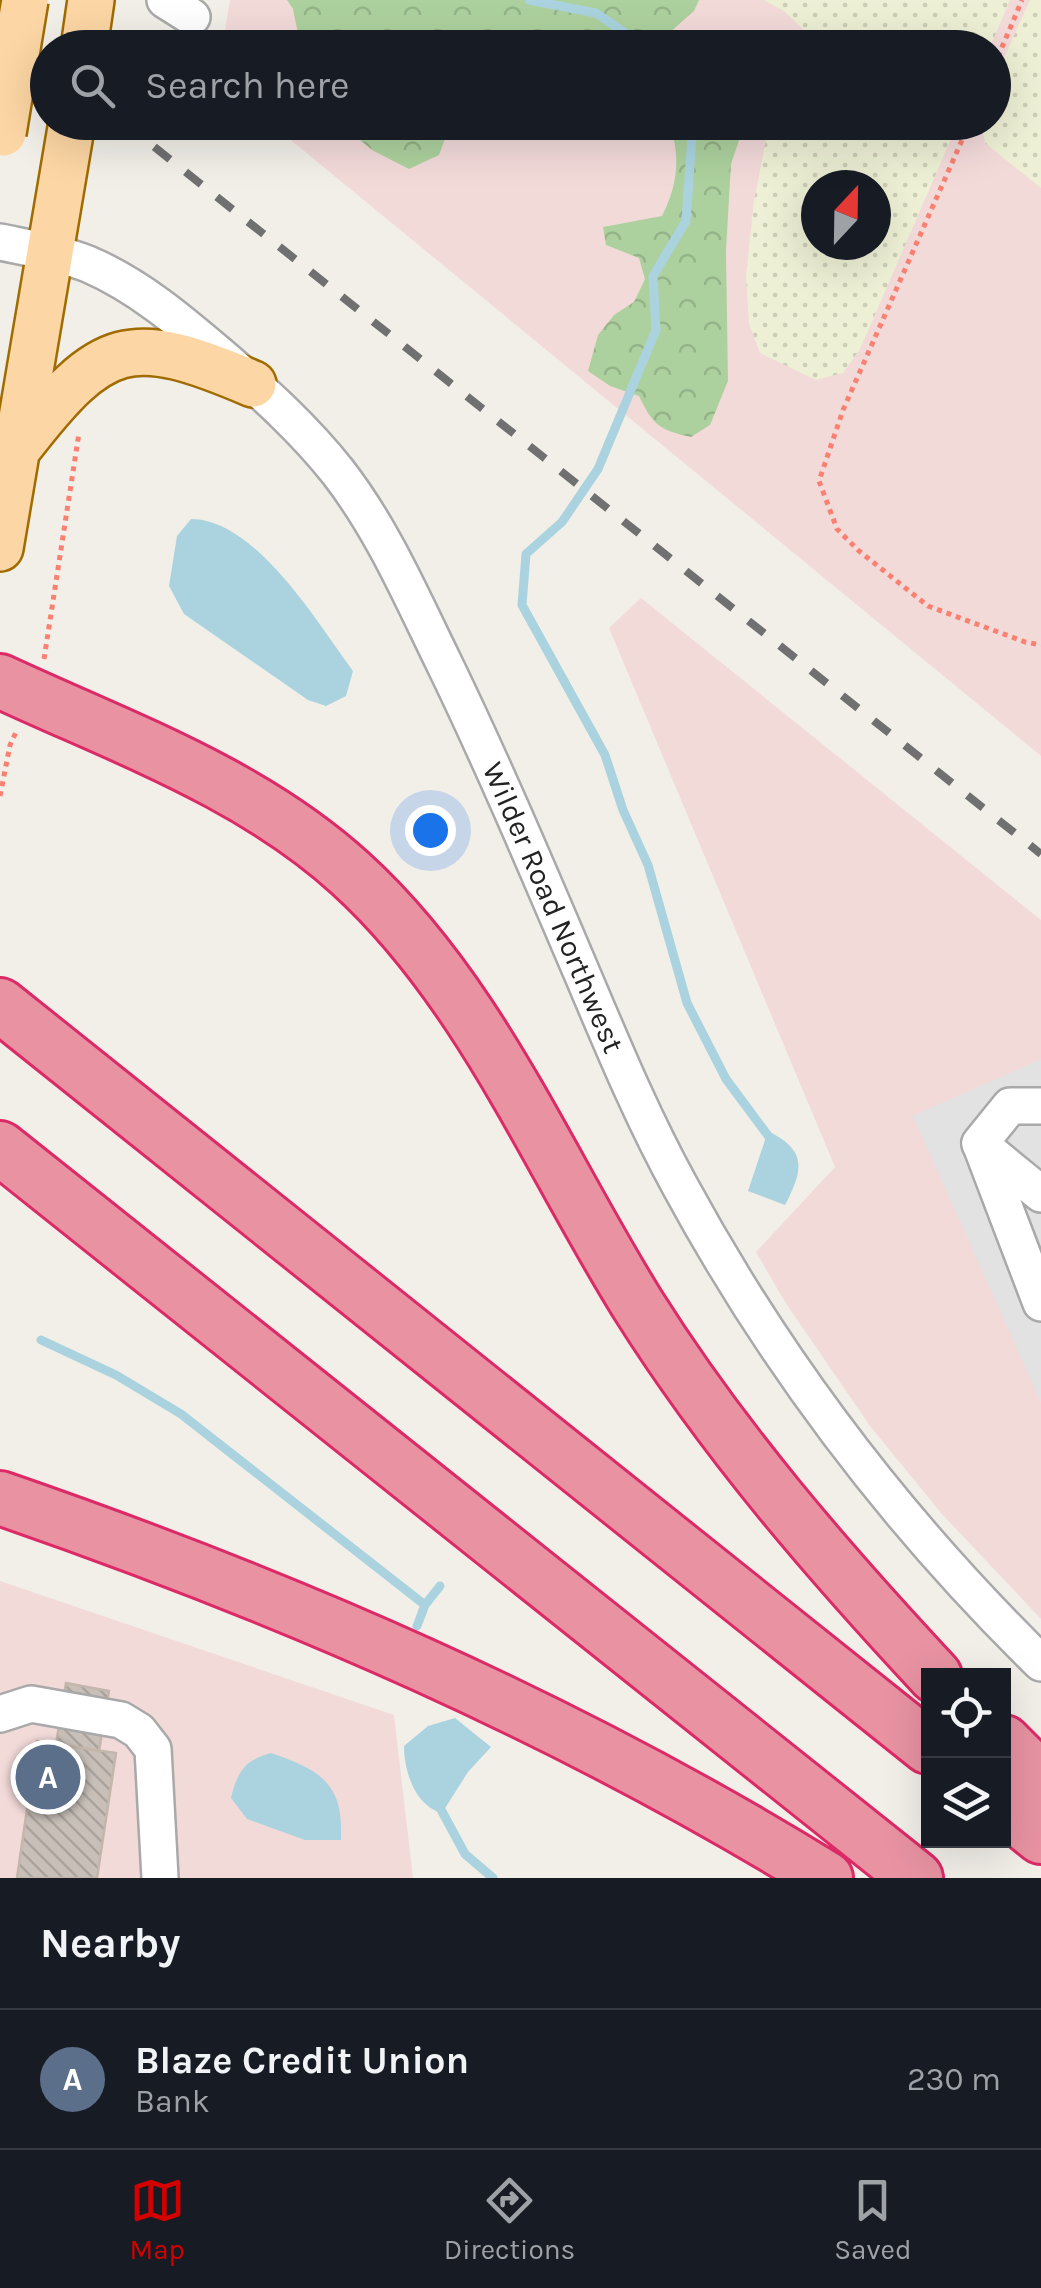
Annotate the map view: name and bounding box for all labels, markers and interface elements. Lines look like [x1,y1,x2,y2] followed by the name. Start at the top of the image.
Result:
[30,30,1011,140] search box
[65,58,120,113] icon: search
[145,63,349,108] text: Search here
[801,170,891,260] north arrow
[475,757,632,1059] street label: Wilder Road Northwest
[405,805,456,856] your location
[921,1668,1011,1848] map controls
[921,1668,1011,1758] button: locate
[15,1740,80,1814] pin: A
[921,1758,1011,1848] button: layers
[40,1918,180,1968] text: Nearby
[135,2038,469,2083] text: Blaze Credit Union
[62,2061,83,2098] text: A
[907,2061,1001,2098] text: 230 m
[135,2083,210,2120] text: Bank
[129,2173,185,2266] tab: Map
[444,2173,575,2266] tab: Directions
[834,2173,912,2266] tab: Saved

